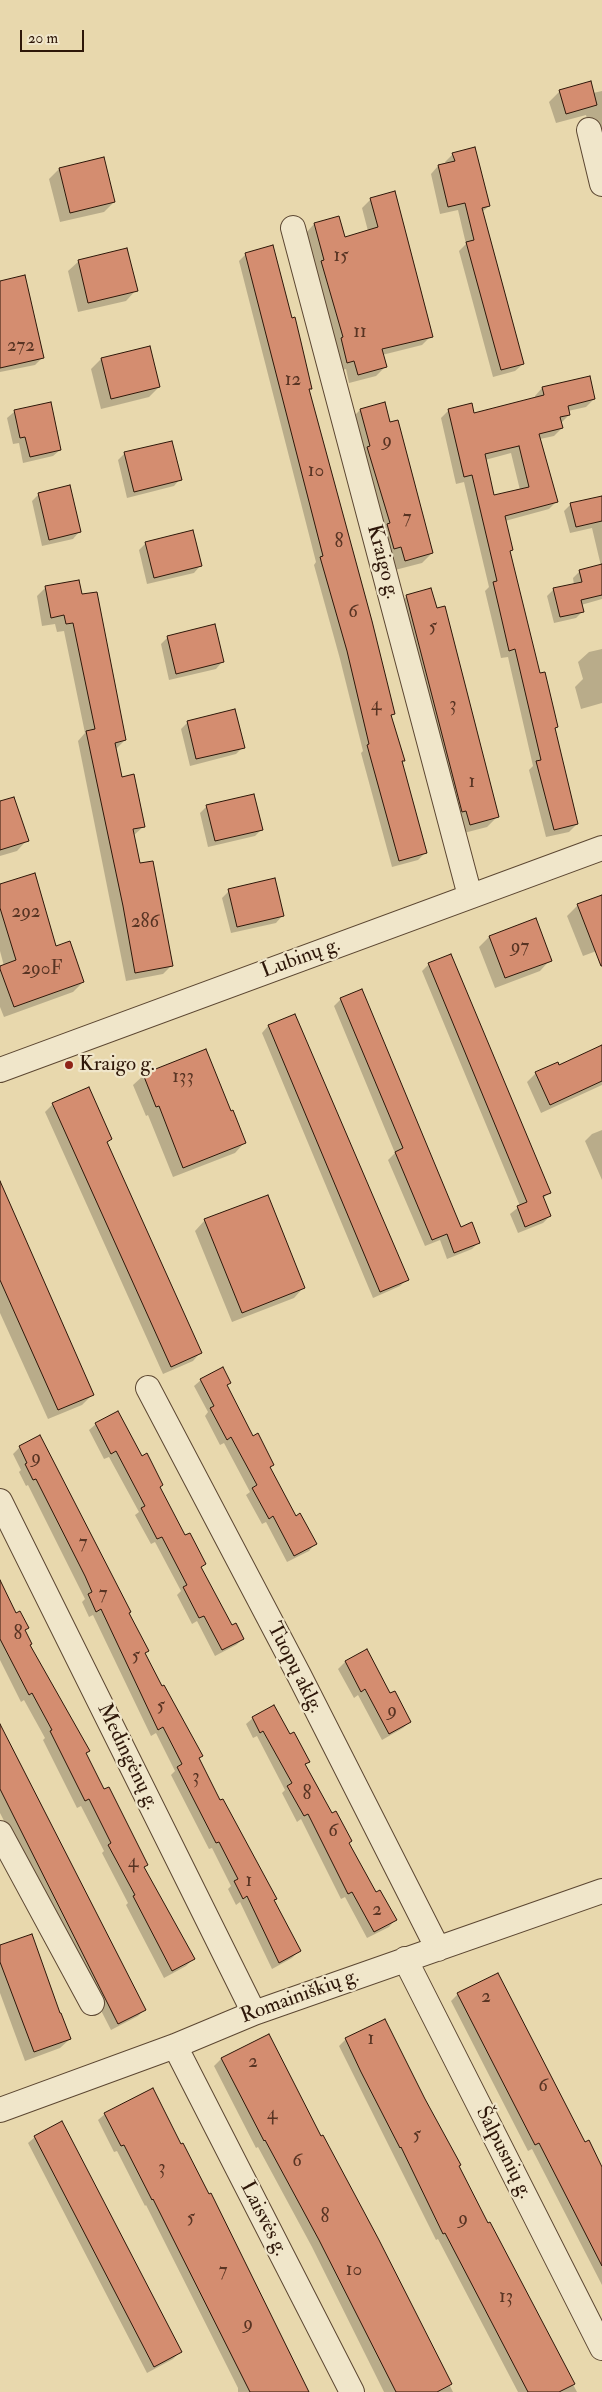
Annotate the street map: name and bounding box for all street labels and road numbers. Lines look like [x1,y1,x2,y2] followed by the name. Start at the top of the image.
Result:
[360,522,404,602] street label: Kraigo g.
[258,933,344,985] street label: Lubinų g.
[260,1618,328,1718] street label: Tuopų aklg.
[91,1700,163,1814] street label: Medingėnų g.
[237,1964,363,2030] street label: Romainiškių g.
[469,2103,537,2203] street label: Šalpusnių g.
[234,2178,292,2260] street label: Laisvės g.

